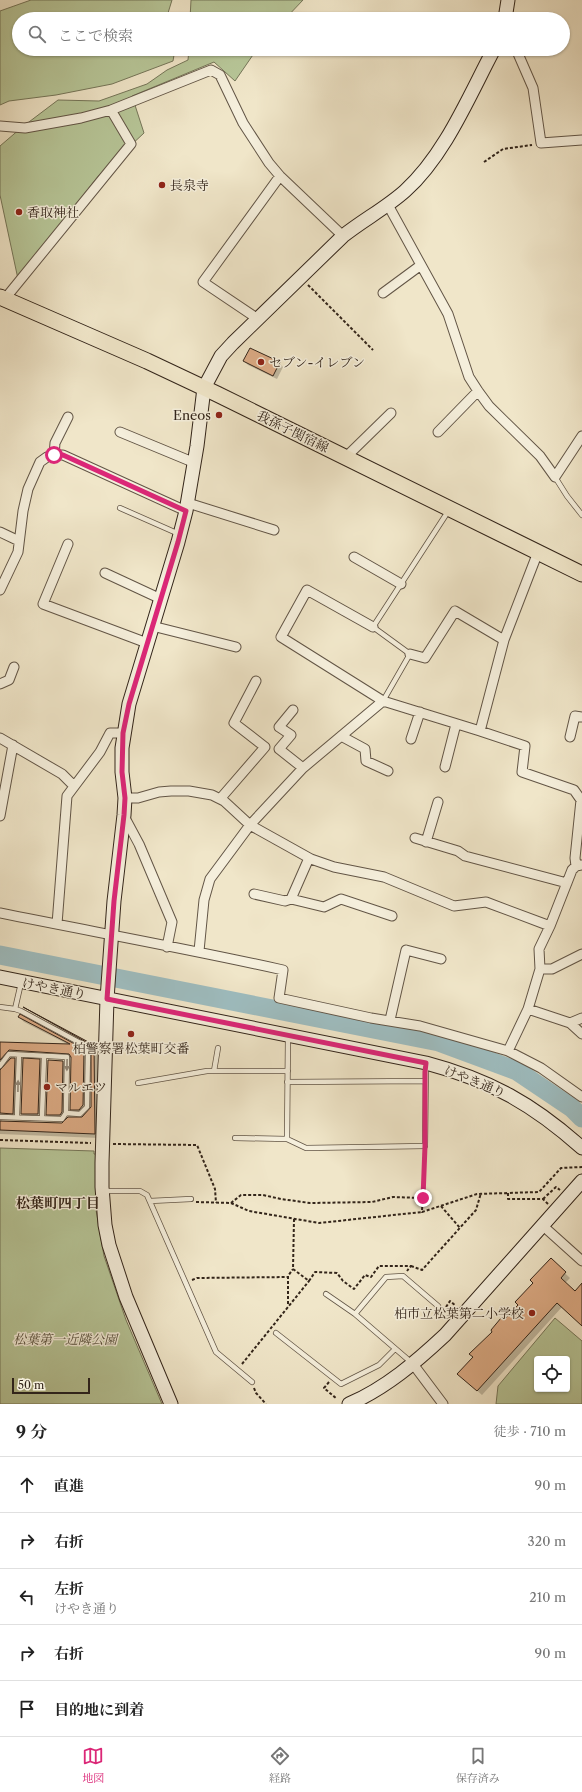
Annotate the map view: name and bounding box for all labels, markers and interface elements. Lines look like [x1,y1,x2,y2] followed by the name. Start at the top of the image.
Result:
[12,12,570,56] search box
[26,23,48,45] icon: search
[58,26,133,45] text: ここで検索
[170,177,209,193] place label: 長泉寺
[157,180,167,190] marker: 長泉寺
[27,204,79,220] place label: 香取神社
[14,207,24,217] marker: 香取神社
[269,354,365,370] place label: セブン-イレブン
[256,357,266,367] marker: セブン-イレブン
[173,407,211,423] place label: Eneos
[254,407,332,455] street label: 我孫子関宿線
[214,410,224,420] marker: Eneos
[45,446,63,464] route start
[21,974,87,1002] street label: けやき通り
[126,1029,136,1039] marker: 柏警察署松葉町交番
[72,1040,190,1056] place label: 柏警察署松葉町交番
[63,1059,70,1071] one-way arrow
[442,1061,508,1101] street label: けやき通り
[15,1079,21,1092] one-way arrow
[55,1079,107,1095] place label: マルエツ
[42,1082,52,1092] marker: マルエツ
[414,1189,432,1207] route end
[16,1194,100,1212] district label: 松葉町四丁目
[394,1305,524,1321] place label: 柏市立松葉第二小学校
[527,1308,537,1318] marker: 柏市立松葉第二小学校
[13,1331,119,1347] park label: 松葉第一近隣公園
[534,1356,570,1392] map controls
[534,1356,570,1392] button: locate
[12,1376,90,1395] scale bar
[18,1378,44,1392] text: 50 m
[16,1422,47,1442] text: 9 分
[494,1423,566,1439] text: 徒歩 · 710 m
[16,1474,38,1496] icon: ahead
[54,1476,84,1495] text: 直進
[535,1477,566,1493] text: 90 m
[16,1530,38,1552] icon: right
[54,1532,84,1551] text: 右折
[528,1533,566,1549] text: 320 m
[54,1579,84,1598] text: 左折
[16,1586,38,1608] icon: left
[529,1589,566,1605] text: 210 m
[54,1600,119,1616] text: けやき通り
[16,1642,38,1664] icon: right
[54,1644,84,1663] text: 右折
[535,1645,566,1661] text: 90 m
[16,1698,38,1720] icon: arrive
[54,1700,144,1719] text: 目的地に到着
[82,1745,104,1785] tab: 地図
[269,1745,291,1785] tab: 経路
[456,1745,500,1785] tab: 保存済み

